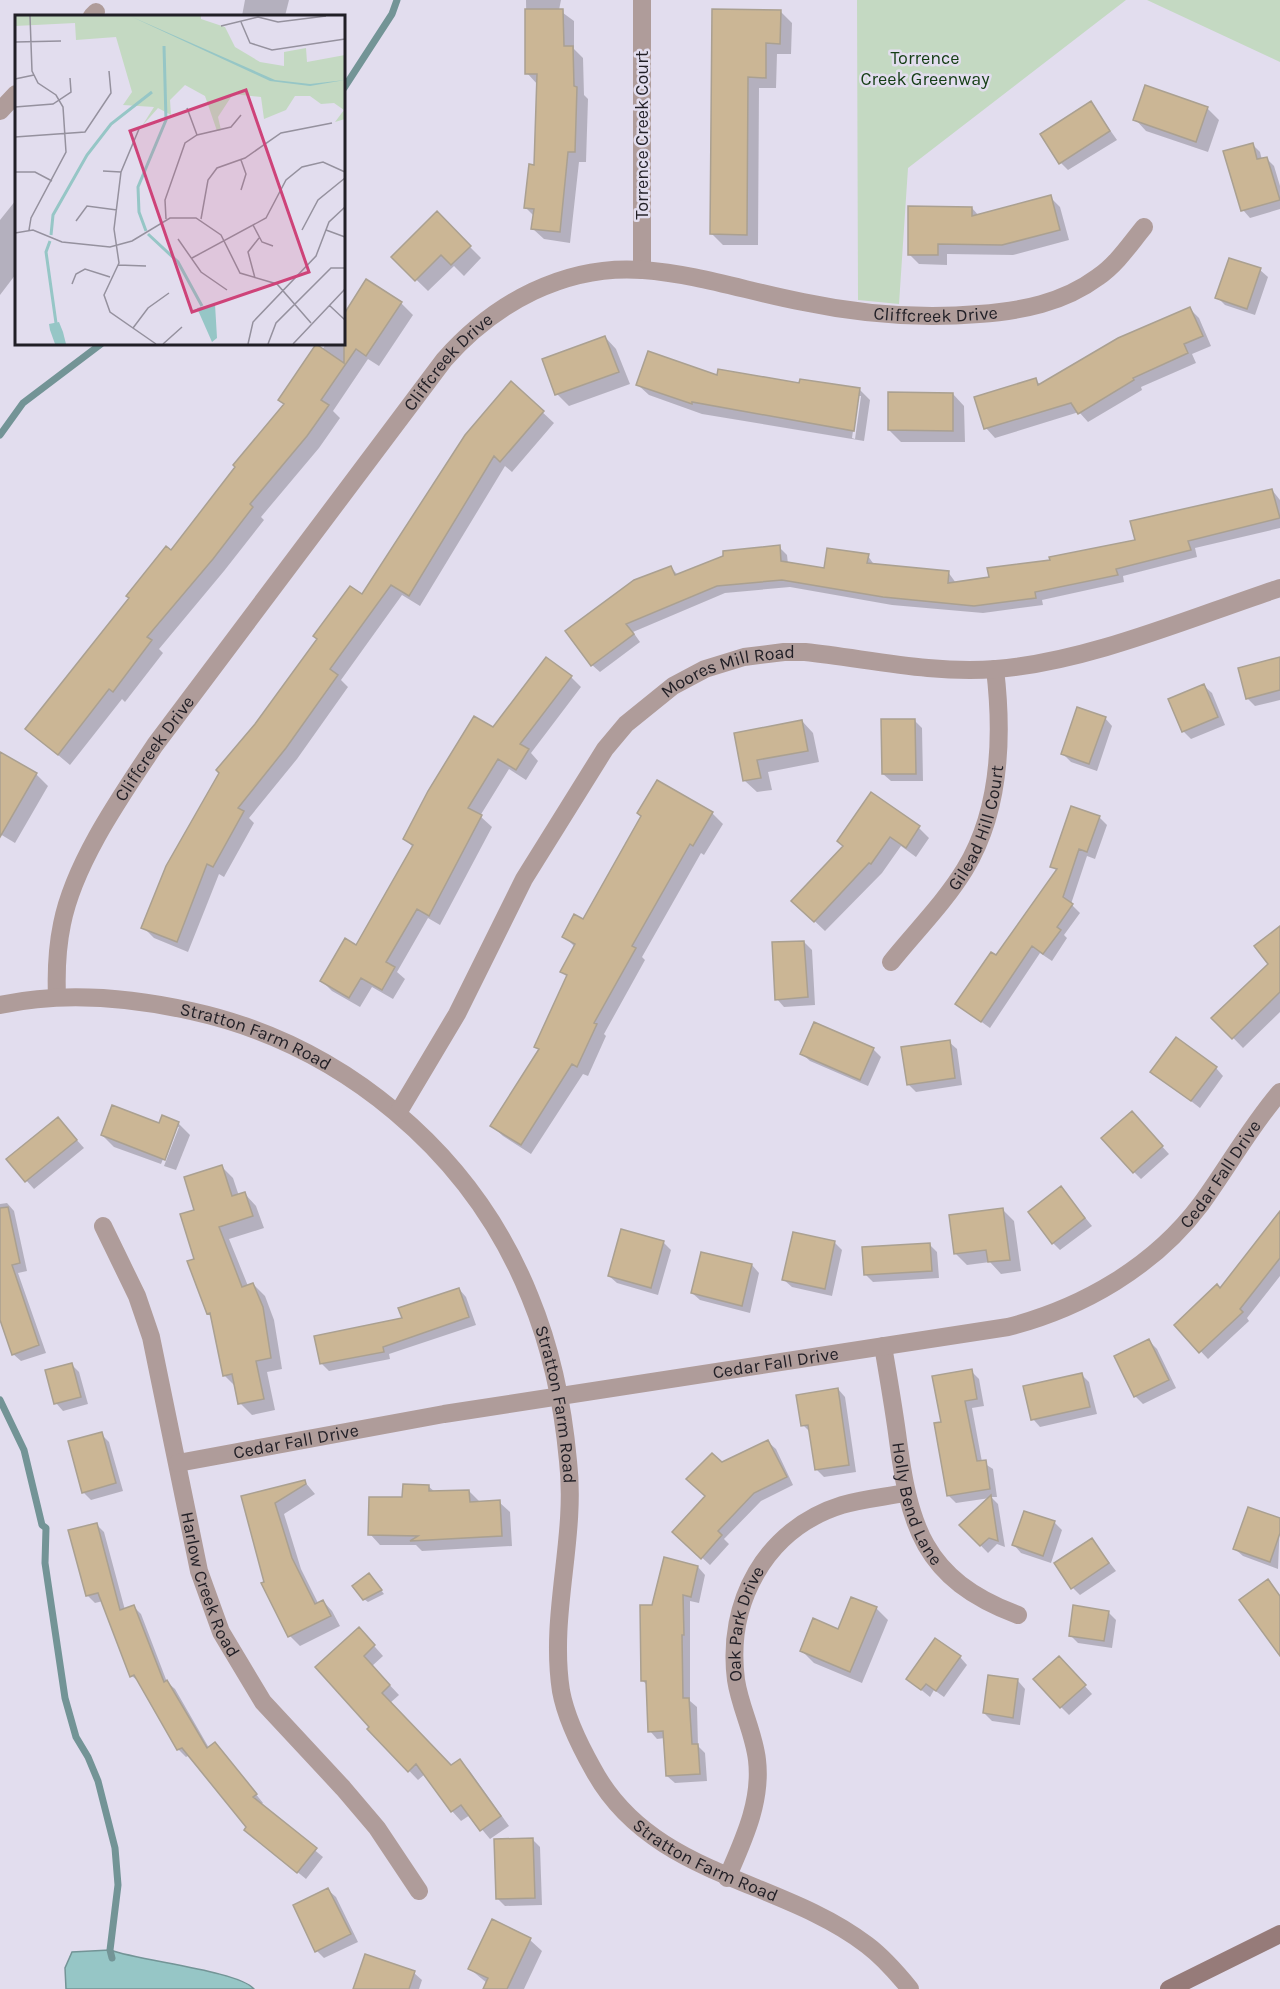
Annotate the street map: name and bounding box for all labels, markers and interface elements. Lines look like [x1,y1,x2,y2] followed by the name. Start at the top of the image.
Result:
[15,15,345,345] inset map
[860,47,990,90] park label: Torrence Creek Greenway
[631,50,653,219] street label: Torrence Creek Court
[872,301,999,327] street label: Cliffcreek Drive
[399,308,497,415] street label: Cliffcreek Drive
[656,641,795,703] street label: Moores Mill Road
[110,691,199,806] street label: Cliffcreek Drive
[943,764,1008,895] street label: Gilead Hill Court
[178,998,335,1075] street label: Stratton Farm Road
[1175,1116,1266,1233] street label: Cedar Fall Drive
[530,1322,581,1484] street label: Stratton Farm Road
[711,1342,840,1383] street label: Cedar Fall Drive
[232,1419,360,1464] street label: Cedar Fall Drive
[887,1441,947,1570] street label: Holly Bend Lane
[176,1510,245,1661] street label: Harlow Creek Road
[723,1562,769,1683] street label: Oak Park Drive
[628,1814,781,1907] street label: Stratton Farm Road

